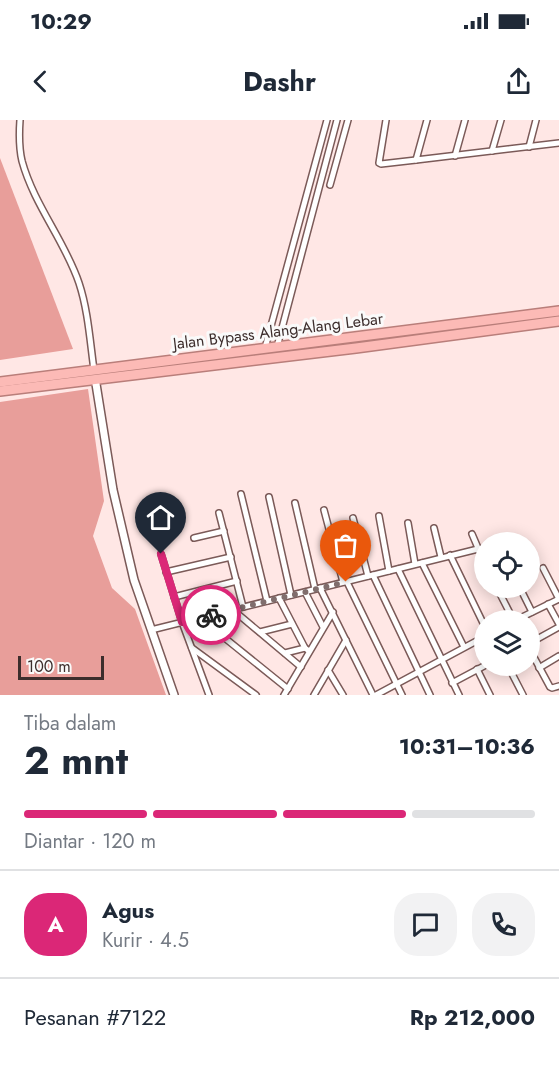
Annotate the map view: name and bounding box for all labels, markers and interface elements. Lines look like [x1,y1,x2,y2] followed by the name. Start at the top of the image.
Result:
[30,5,92,37] text: 10:29
[243,62,316,101] text: Dashr
[24,65,57,98] icon: back
[502,65,535,98] icon: share
[170,307,385,356] street label: Jalan Bypass Alang-Alang Lebar
[135,492,186,554] pin
[144,501,177,534] icon: home
[320,520,371,582] pin
[329,529,362,562] icon: bag
[474,532,540,676] map controls
[474,532,540,598] button: locate
[181,585,241,645] courier
[195,599,228,632] icon: bike
[474,610,540,676] button: layers
[18,653,104,680] scale bar
[27,655,71,678] text: 100 m
[24,709,116,738] text: Tiba dalam
[399,730,535,762] text: 10:31–10:36
[24,732,128,789] text: 2 mnt
[24,827,156,856] text: Diantar · 120 m
[394,893,457,956] button: chat
[472,893,535,956] button: phone
[102,894,154,926] text: Agus
[47,908,64,940] text: A
[102,926,189,955] text: Kurir · 4.5
[24,1001,166,1033] text: Pesanan #7122
[410,1001,535,1033] text: Rp 212,000

